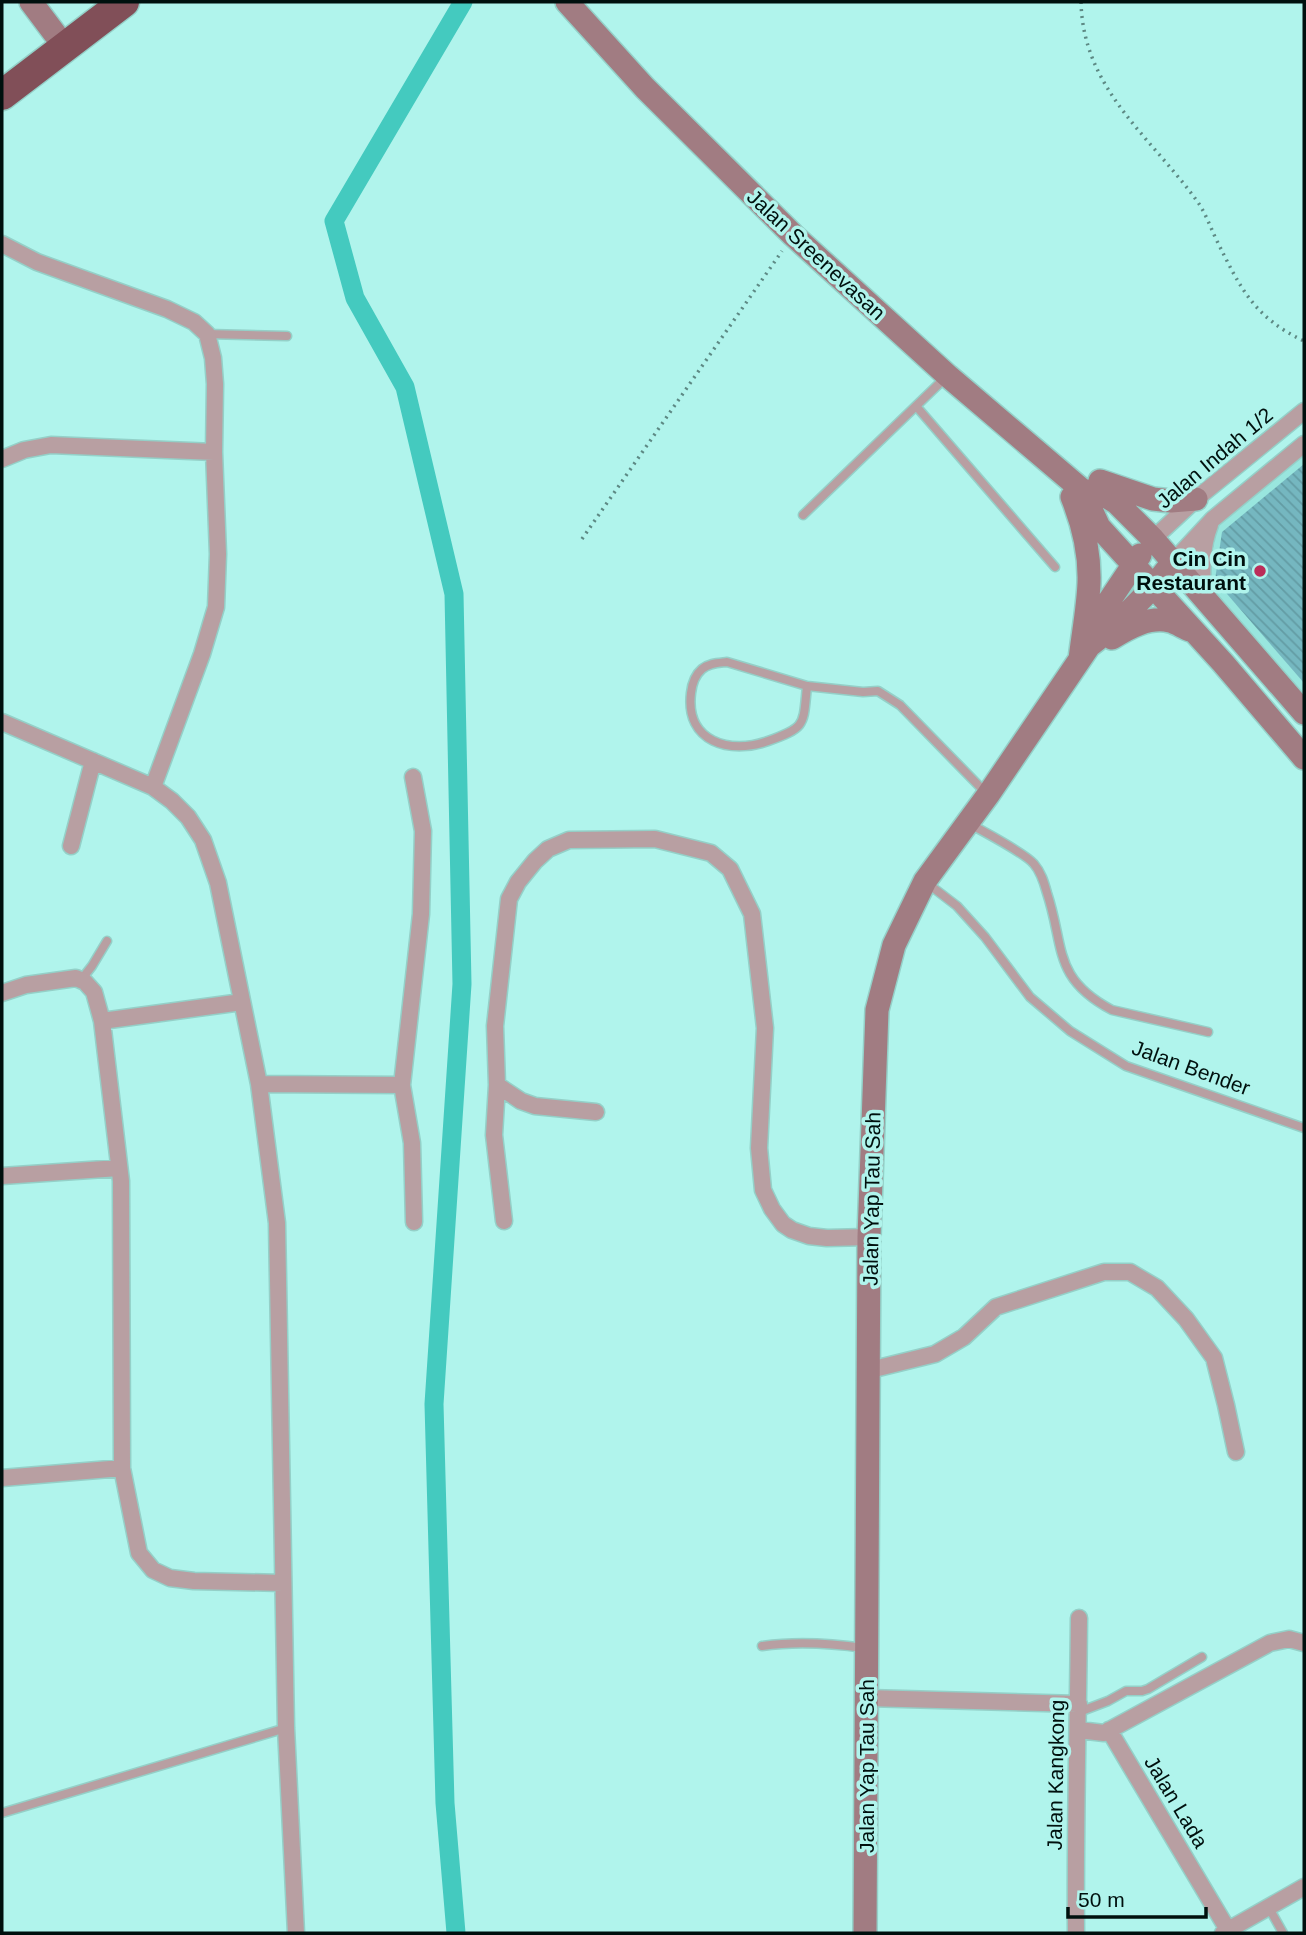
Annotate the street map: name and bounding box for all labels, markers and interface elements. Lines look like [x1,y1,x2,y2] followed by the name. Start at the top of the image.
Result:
[743,185,890,324] street label: Jalan Sreenevasan
[1152,403,1277,513] street label: Jalan Indah 1/2
[1136,547,1246,594] place label: Cin Cin Restaurant
[1252,563,1268,579] marker: Cin Cin Restaurant
[1129,1036,1253,1100] street label: Jalan Bender
[858,1112,885,1286] street label: Jalan Yap Tau Sah
[855,1679,878,1853] street label: Jalan Yap Tau Sah
[1043,1699,1068,1850] street label: Jalan Kangkong
[1140,1752,1213,1852] street label: Jalan Lada
[1068,1876,1206,1920] scale bar
[1078,1888,1125,1911] text: 50 m

